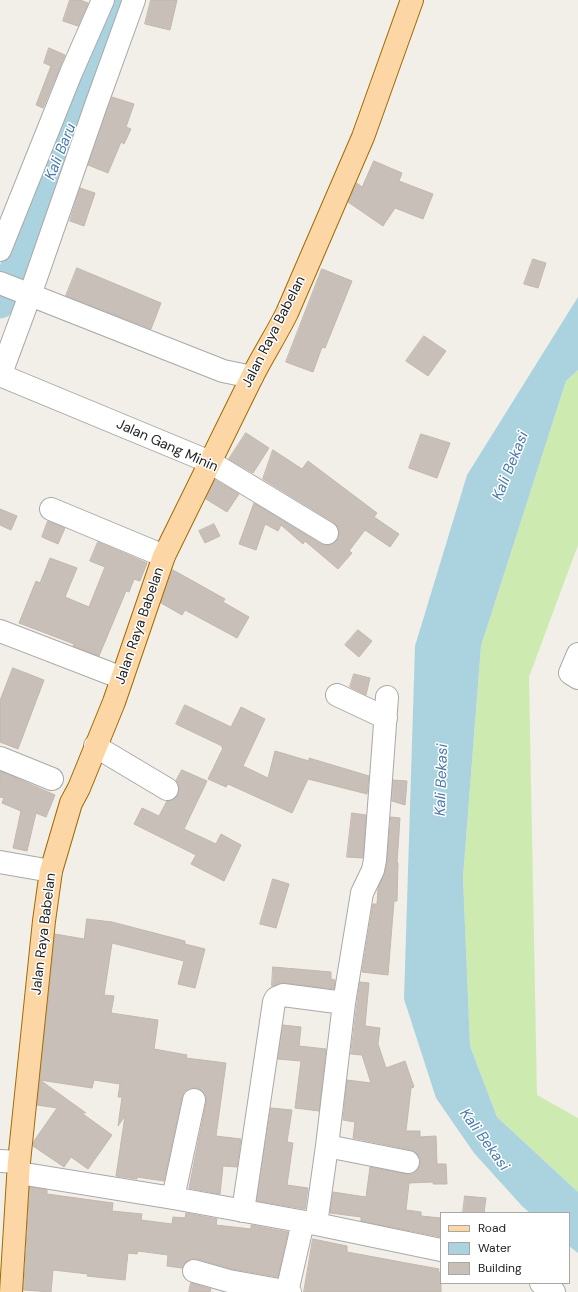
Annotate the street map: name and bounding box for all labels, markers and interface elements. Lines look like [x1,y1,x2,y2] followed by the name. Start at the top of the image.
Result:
[42,121,80,183] water label: Kali Baru
[239,273,309,391] street label: Jalan Raya Babelan
[114,416,220,476] street label: Jalan Gang Minin
[489,429,533,503] water label: Kali Bekasi
[112,565,168,687] street label: Jalan Raya Babelan
[432,744,452,816] water label: Kali Bekasi
[28,872,60,996] street label: Jalan Raya Babelan
[455,1105,513,1175] water label: Kali Bekasi
[440,1212,570,1284] legend
[478,1220,506,1236] text: Road
[478,1240,511,1256] text: Water
[478,1260,522,1276] text: Building

